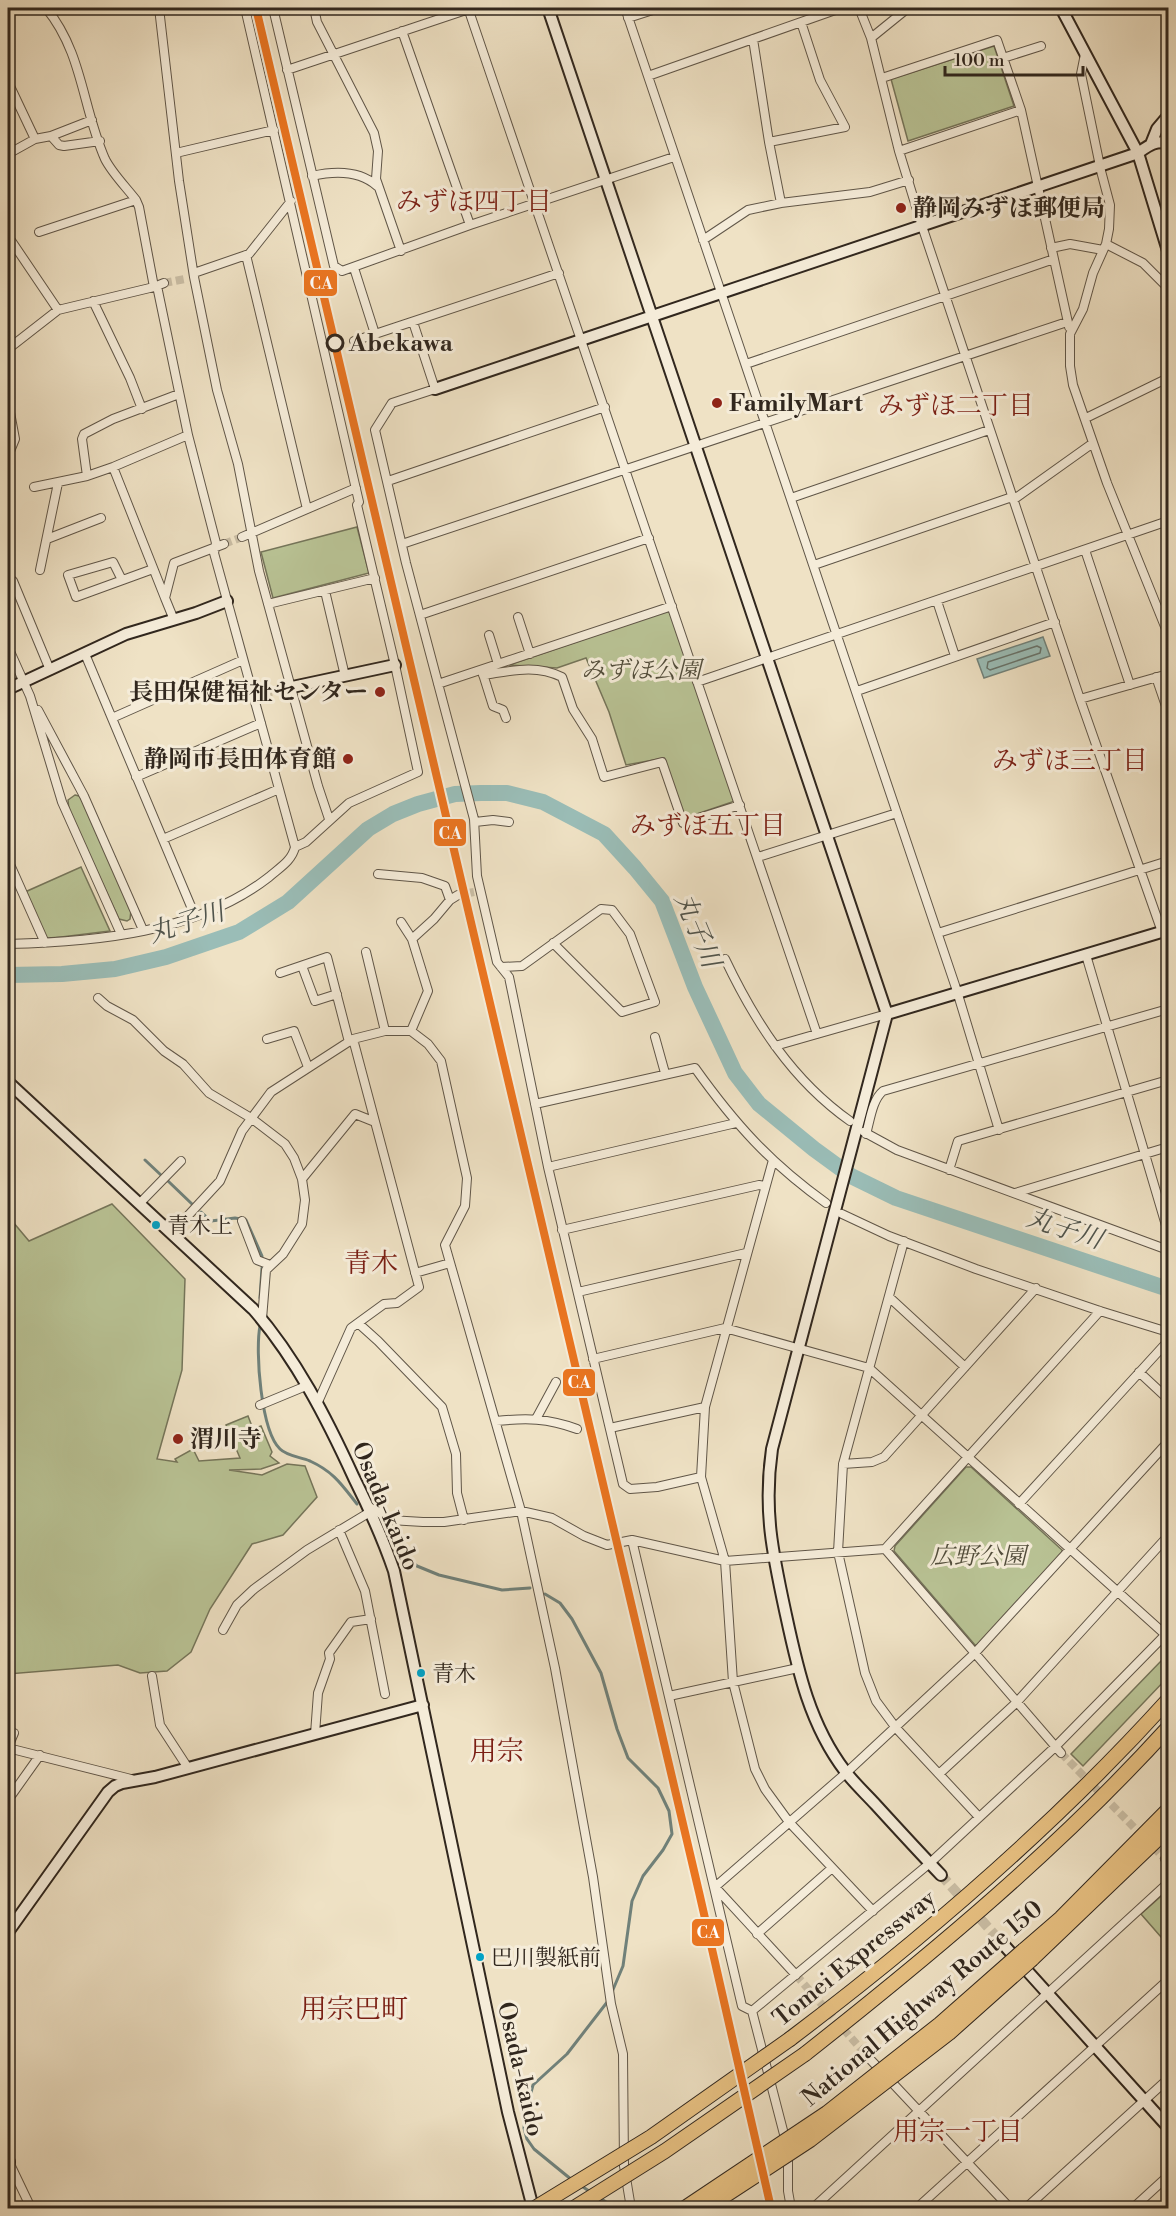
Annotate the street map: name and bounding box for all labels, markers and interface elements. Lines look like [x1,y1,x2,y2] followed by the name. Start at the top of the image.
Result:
[945,39,1083,77] scale bar
[954,49,1005,72] text: 100 m
[396,186,552,218] district label: みずほ四丁目
[913,194,1105,224] place label: 静岡みずほ郵便局
[894,201,908,215] marker: 静岡みずほ郵便局
[303,269,338,297] line badge: CA
[309,274,333,294] text: CA
[348,329,454,359] place label: Abekawa
[326,334,344,352] marker: Abekawa
[729,389,863,419] place label: FamilyMart
[878,390,1034,422] district label: みずほ二丁目
[710,396,724,410] marker: FamilyMart
[581,656,705,686] park label: みずほ公園
[129,678,368,708] place label: 長田保健福祉センター
[373,685,387,699] marker: 長田保健福祉センター
[144,745,336,775] place label: 静岡市長田体育館
[992,745,1148,777] district label: みずほ三丁目
[341,752,355,766] marker: 静岡市長田体育館
[630,810,786,842] district label: みずほ五丁目
[433,818,467,847] line badge: CA
[438,824,462,844] text: CA
[667,888,728,975] water label: 丸子川
[144,895,231,950] water label: 丸子川
[1023,1202,1110,1257] water label: 丸子川
[167,1213,233,1240] place label: 青木上
[150,1219,162,1231] marker: 青木上
[344,1247,398,1281] district label: 青木
[562,1368,596,1397] line badge: CA
[567,1373,591,1393] text: CA
[190,1425,262,1455] place label: 渭川寺
[171,1432,185,1446] marker: 渭川寺
[344,1437,426,1575] street label: Osada-kaido
[930,1542,1030,1572] park label: 広野公園
[432,1661,476,1688] place label: 青木
[415,1667,427,1679] marker: 青木
[470,1735,524,1769] district label: 用宗
[767,1884,942,2034] street label: Tomei Expressway
[796,1894,1049,2113] street label: National Highway Route 150
[691,1918,725,1947] line badge: CA
[696,1923,720,1943] text: CA
[491,1945,601,1972] place label: 巴川製紙前
[474,1951,486,1963] marker: 巴川製紙前
[300,1993,408,2027] district label: 用宗巴町
[490,1999,550,2139] street label: Osada-kaido
[893,2116,1023,2148] district label: 用宗一丁目

